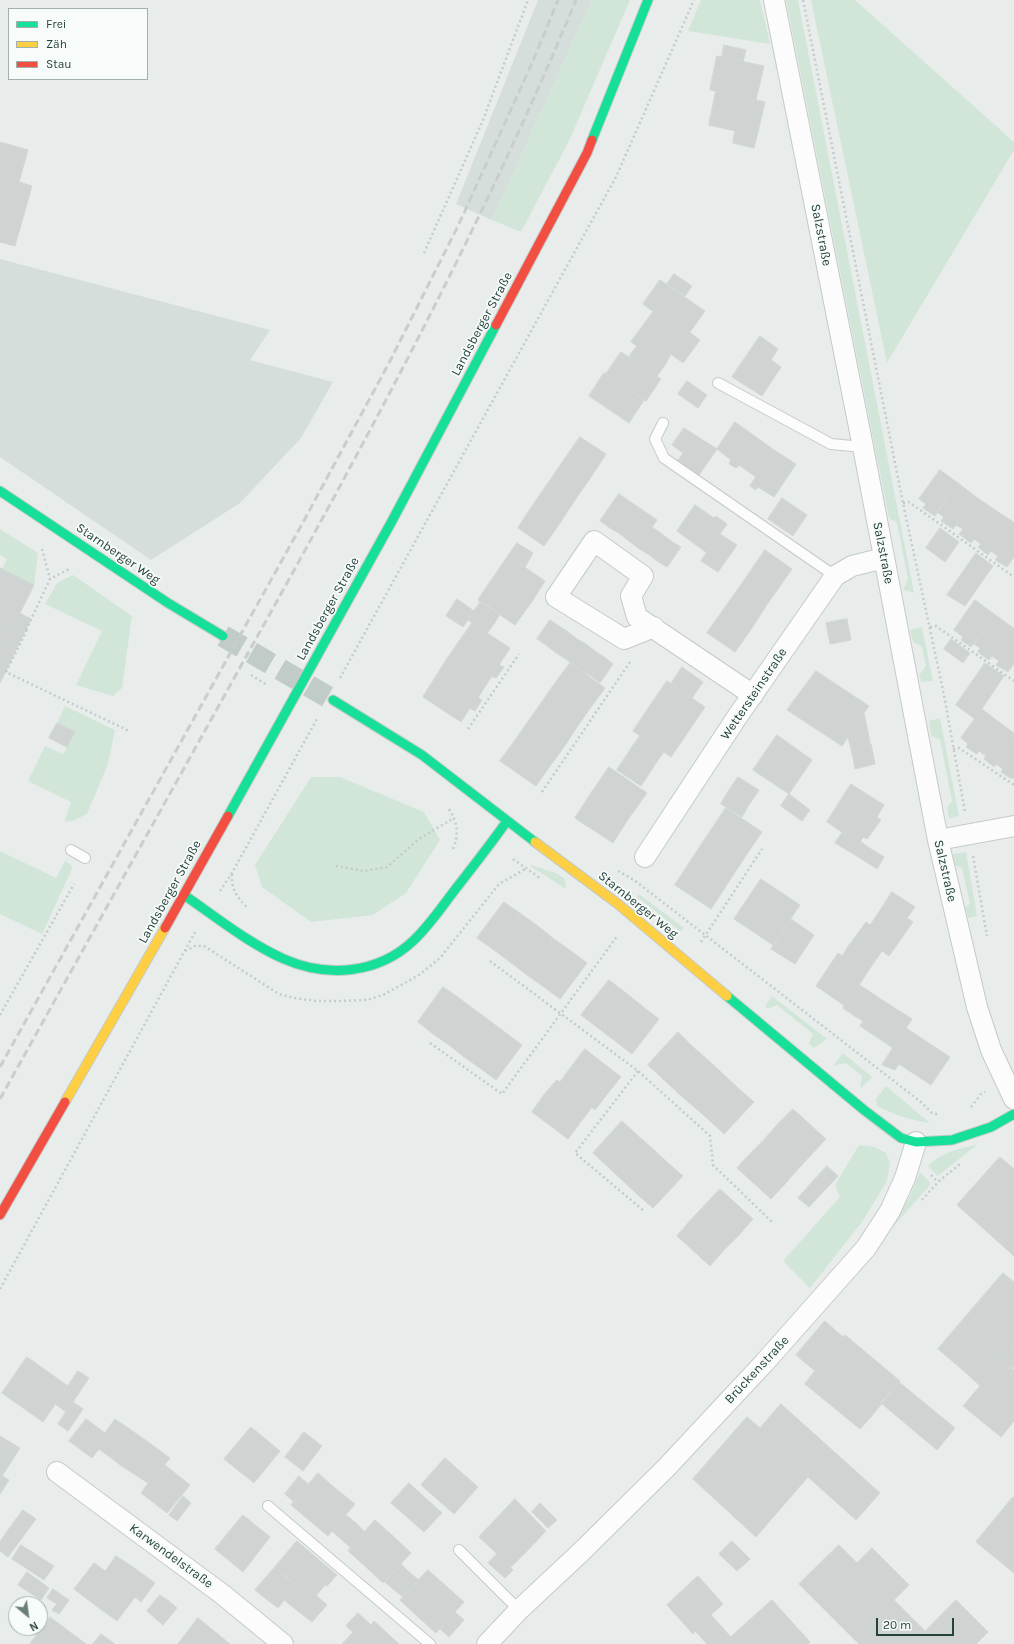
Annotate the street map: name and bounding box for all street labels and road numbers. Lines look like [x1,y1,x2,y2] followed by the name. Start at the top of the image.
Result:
[807,203,835,267] street label: Salzstraße
[448,269,516,379] street label: Landsberger Straße
[73,520,163,588] street label: Starnberger Weg
[869,521,897,585] street label: Salzstraße
[293,555,363,663] street label: Landsberger Straße
[718,645,790,743] street label: Wettersteinstraße
[135,838,205,946] street label: Landsberger Straße
[930,839,960,903] street label: Salzstraße
[595,868,681,942] street label: Starnberger Weg
[721,1333,793,1407] street label: Brückenstraße
[126,1520,216,1592] street label: Karwendelstraße

